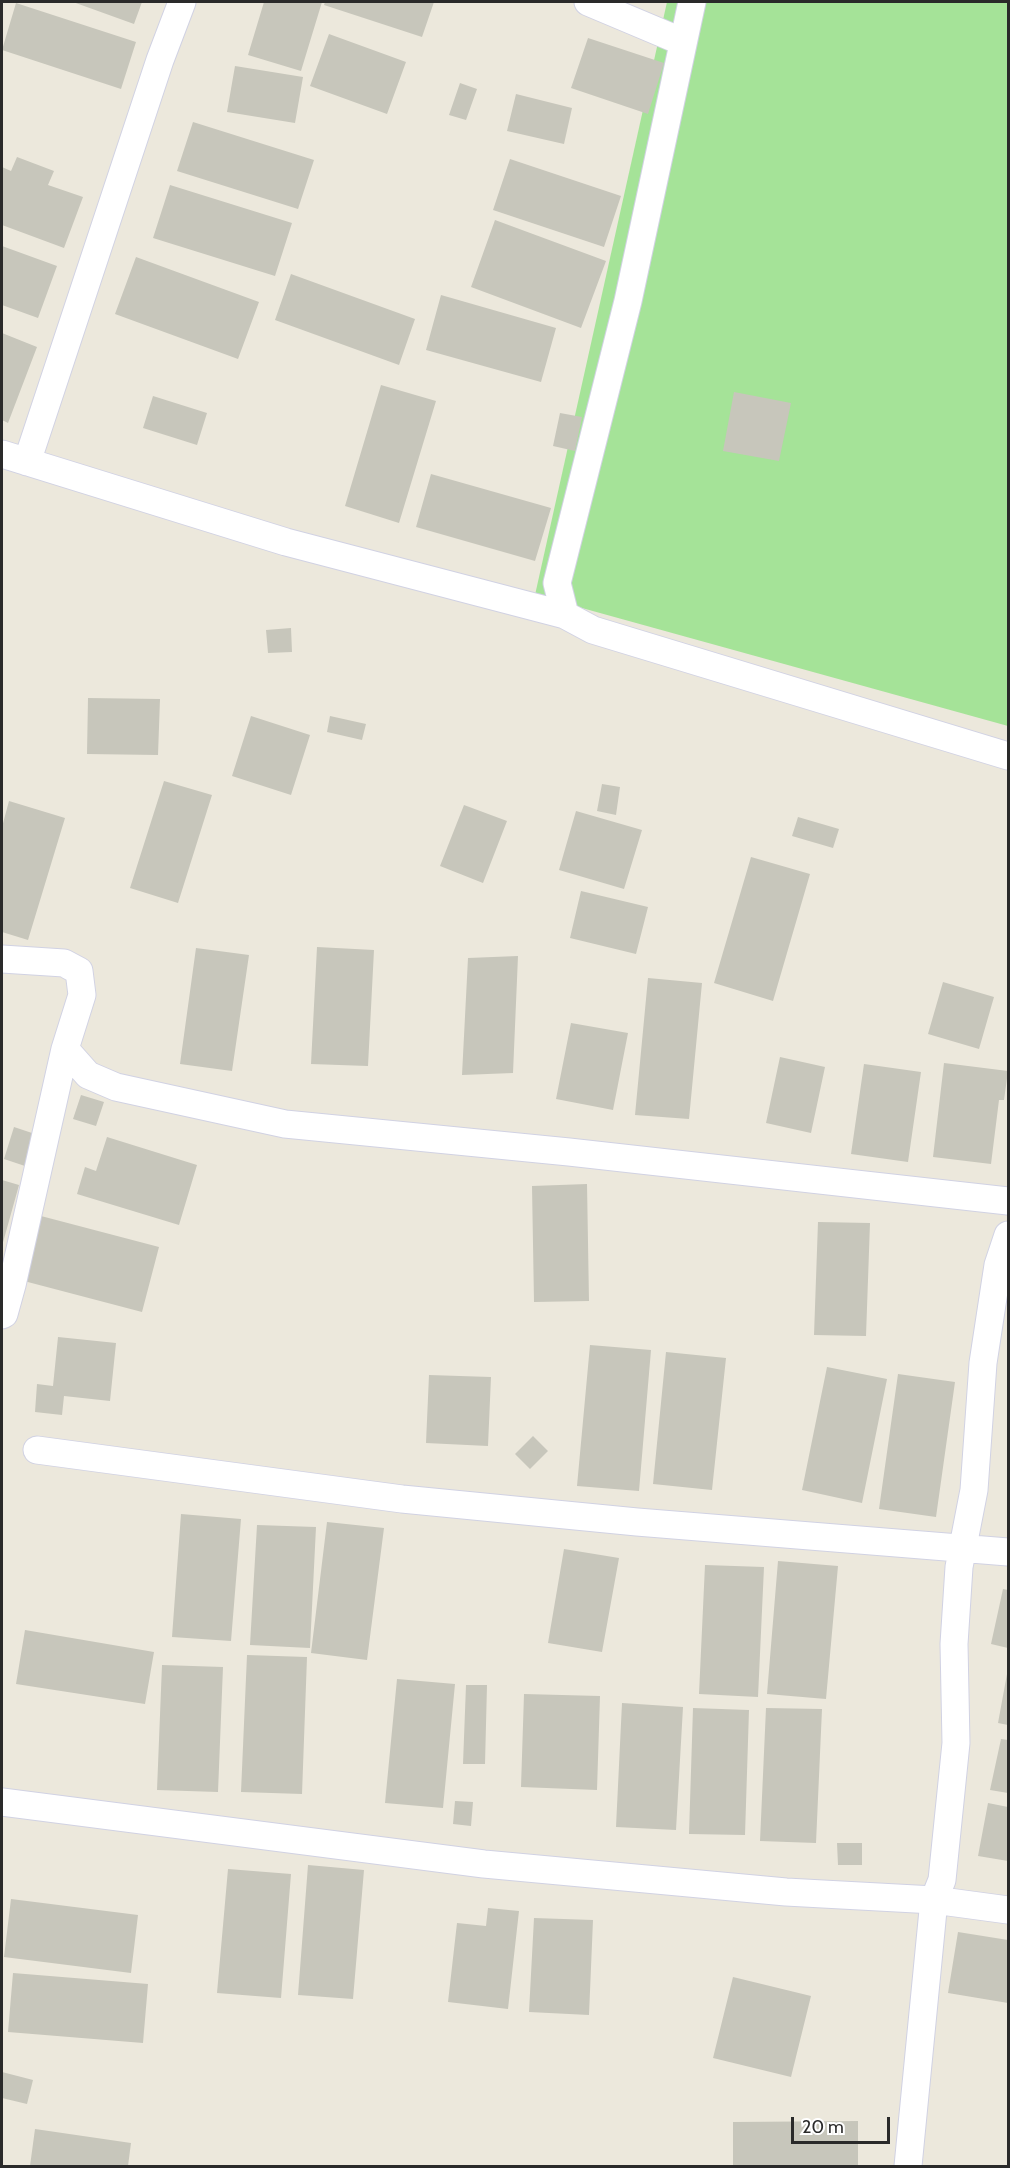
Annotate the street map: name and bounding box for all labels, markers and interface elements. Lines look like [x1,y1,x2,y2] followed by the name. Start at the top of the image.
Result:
[794,2105,893,2143] scale bar
[802,2116,844,2138] text: 20 m

